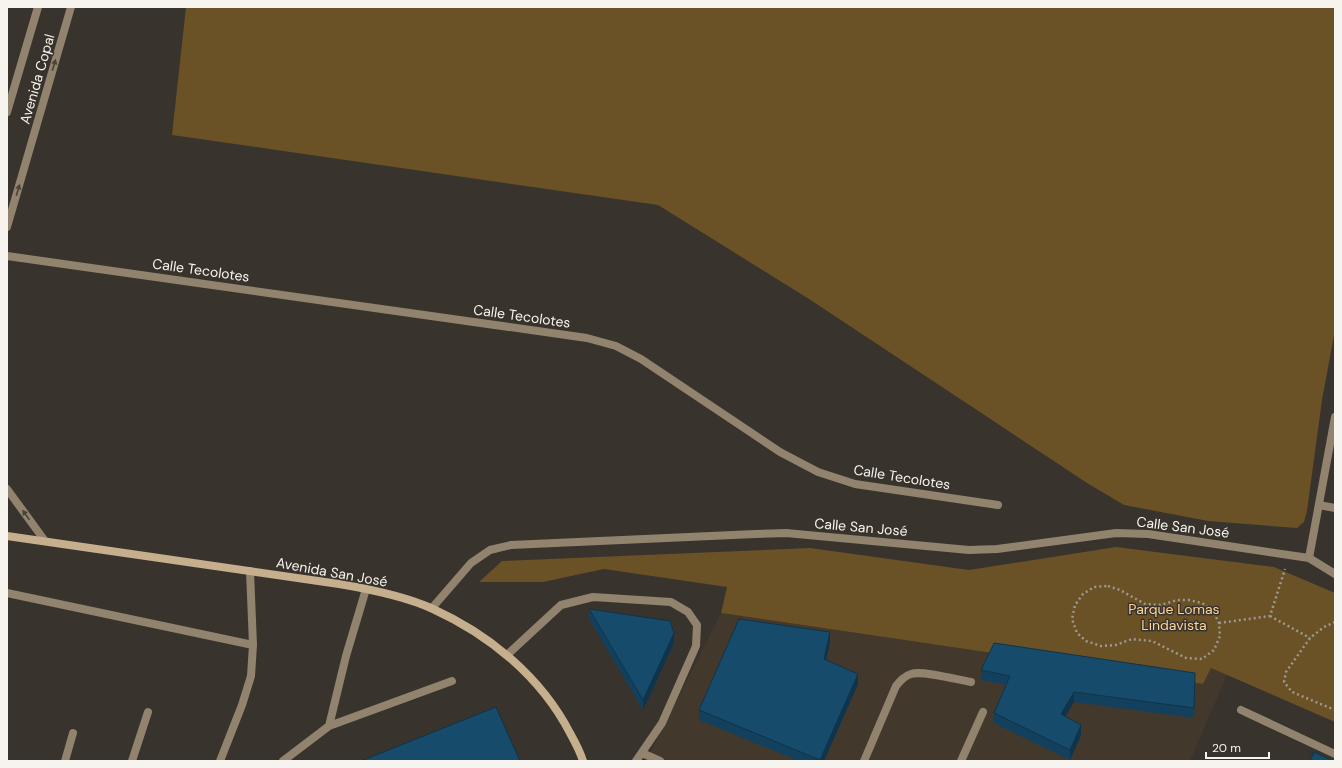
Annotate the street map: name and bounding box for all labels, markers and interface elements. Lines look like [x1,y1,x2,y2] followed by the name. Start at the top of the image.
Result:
[16,32,58,126] street label: Avenida Copal
[51,59,57,71] one-way arrow
[15,184,21,196] one-way arrow
[151,254,251,286] street label: Calle Tecolotes
[472,300,572,332] street label: Calle Tecolotes
[852,460,952,494] street label: Calle Tecolotes
[22,510,30,521] one-way arrow
[1136,512,1230,542] street label: Calle San José
[814,514,908,540] street label: Calle San José
[275,553,389,591] street label: Avenida San José
[1128,600,1220,634] park label: Parque Lomas Lindavista
[1206,734,1269,760] scale bar
[1212,740,1241,756] text: 20 m

